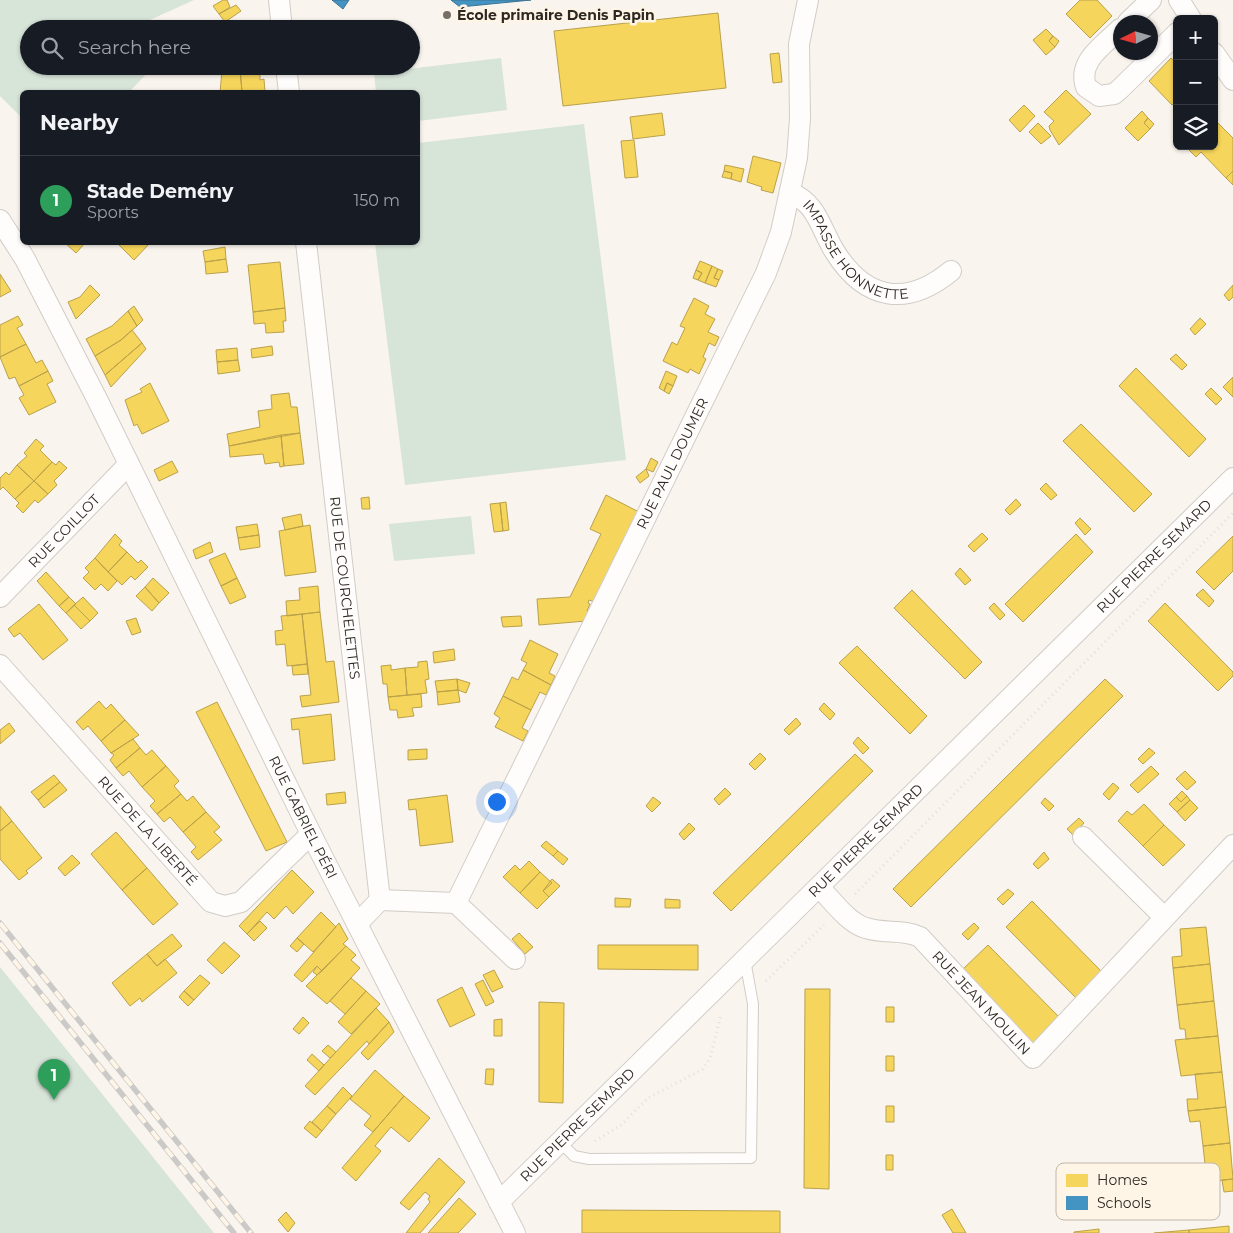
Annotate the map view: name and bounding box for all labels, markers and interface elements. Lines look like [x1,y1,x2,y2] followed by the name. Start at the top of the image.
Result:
[457,6,655,24] place label: École primaire Denis Papin
[441,9,453,21] marker: École primaire Denis Papin
[1113,15,1158,60] north arrow
[1173,15,1218,150] map controls
[1173,15,1218,60] button: +
[20,20,420,75] search box
[38,34,66,62] icon: search
[78,36,191,59] text: Search here
[1173,60,1218,105] button: −
[1173,105,1218,150] button: layers
[40,110,119,135] text: Nearby
[87,180,233,203] text: Stade Demény
[53,191,59,210] text: 1
[353,191,400,210] text: 150 m
[799,195,910,303] street label: IMPASSE HONNETTE
[87,203,139,222] text: Sports
[632,395,712,532] street label: RUE PAUL DOUMER
[24,490,104,572] street label: RUE COILLOT
[326,495,364,680] street label: RUE DE COURCHELETTES
[1093,495,1215,616] street label: RUE PIERRE SEMARD
[265,753,341,882] street label: RUE GABRIEL PÉRI
[94,772,201,889] street label: RUE DE LA LIBERTÉ
[804,780,927,901] street label: RUE PIERRE SEMARD
[484,789,510,815] your location
[928,947,1034,1059] street label: RUE JEAN MOULIN
[38,1059,70,1100] pin: 1
[516,1064,639,1185] street label: RUE PIERRE SEMARD
[1056,1163,1220,1220] legend
[1097,1171,1147,1189] text: Homes
[1097,1194,1151,1212] text: Schools

